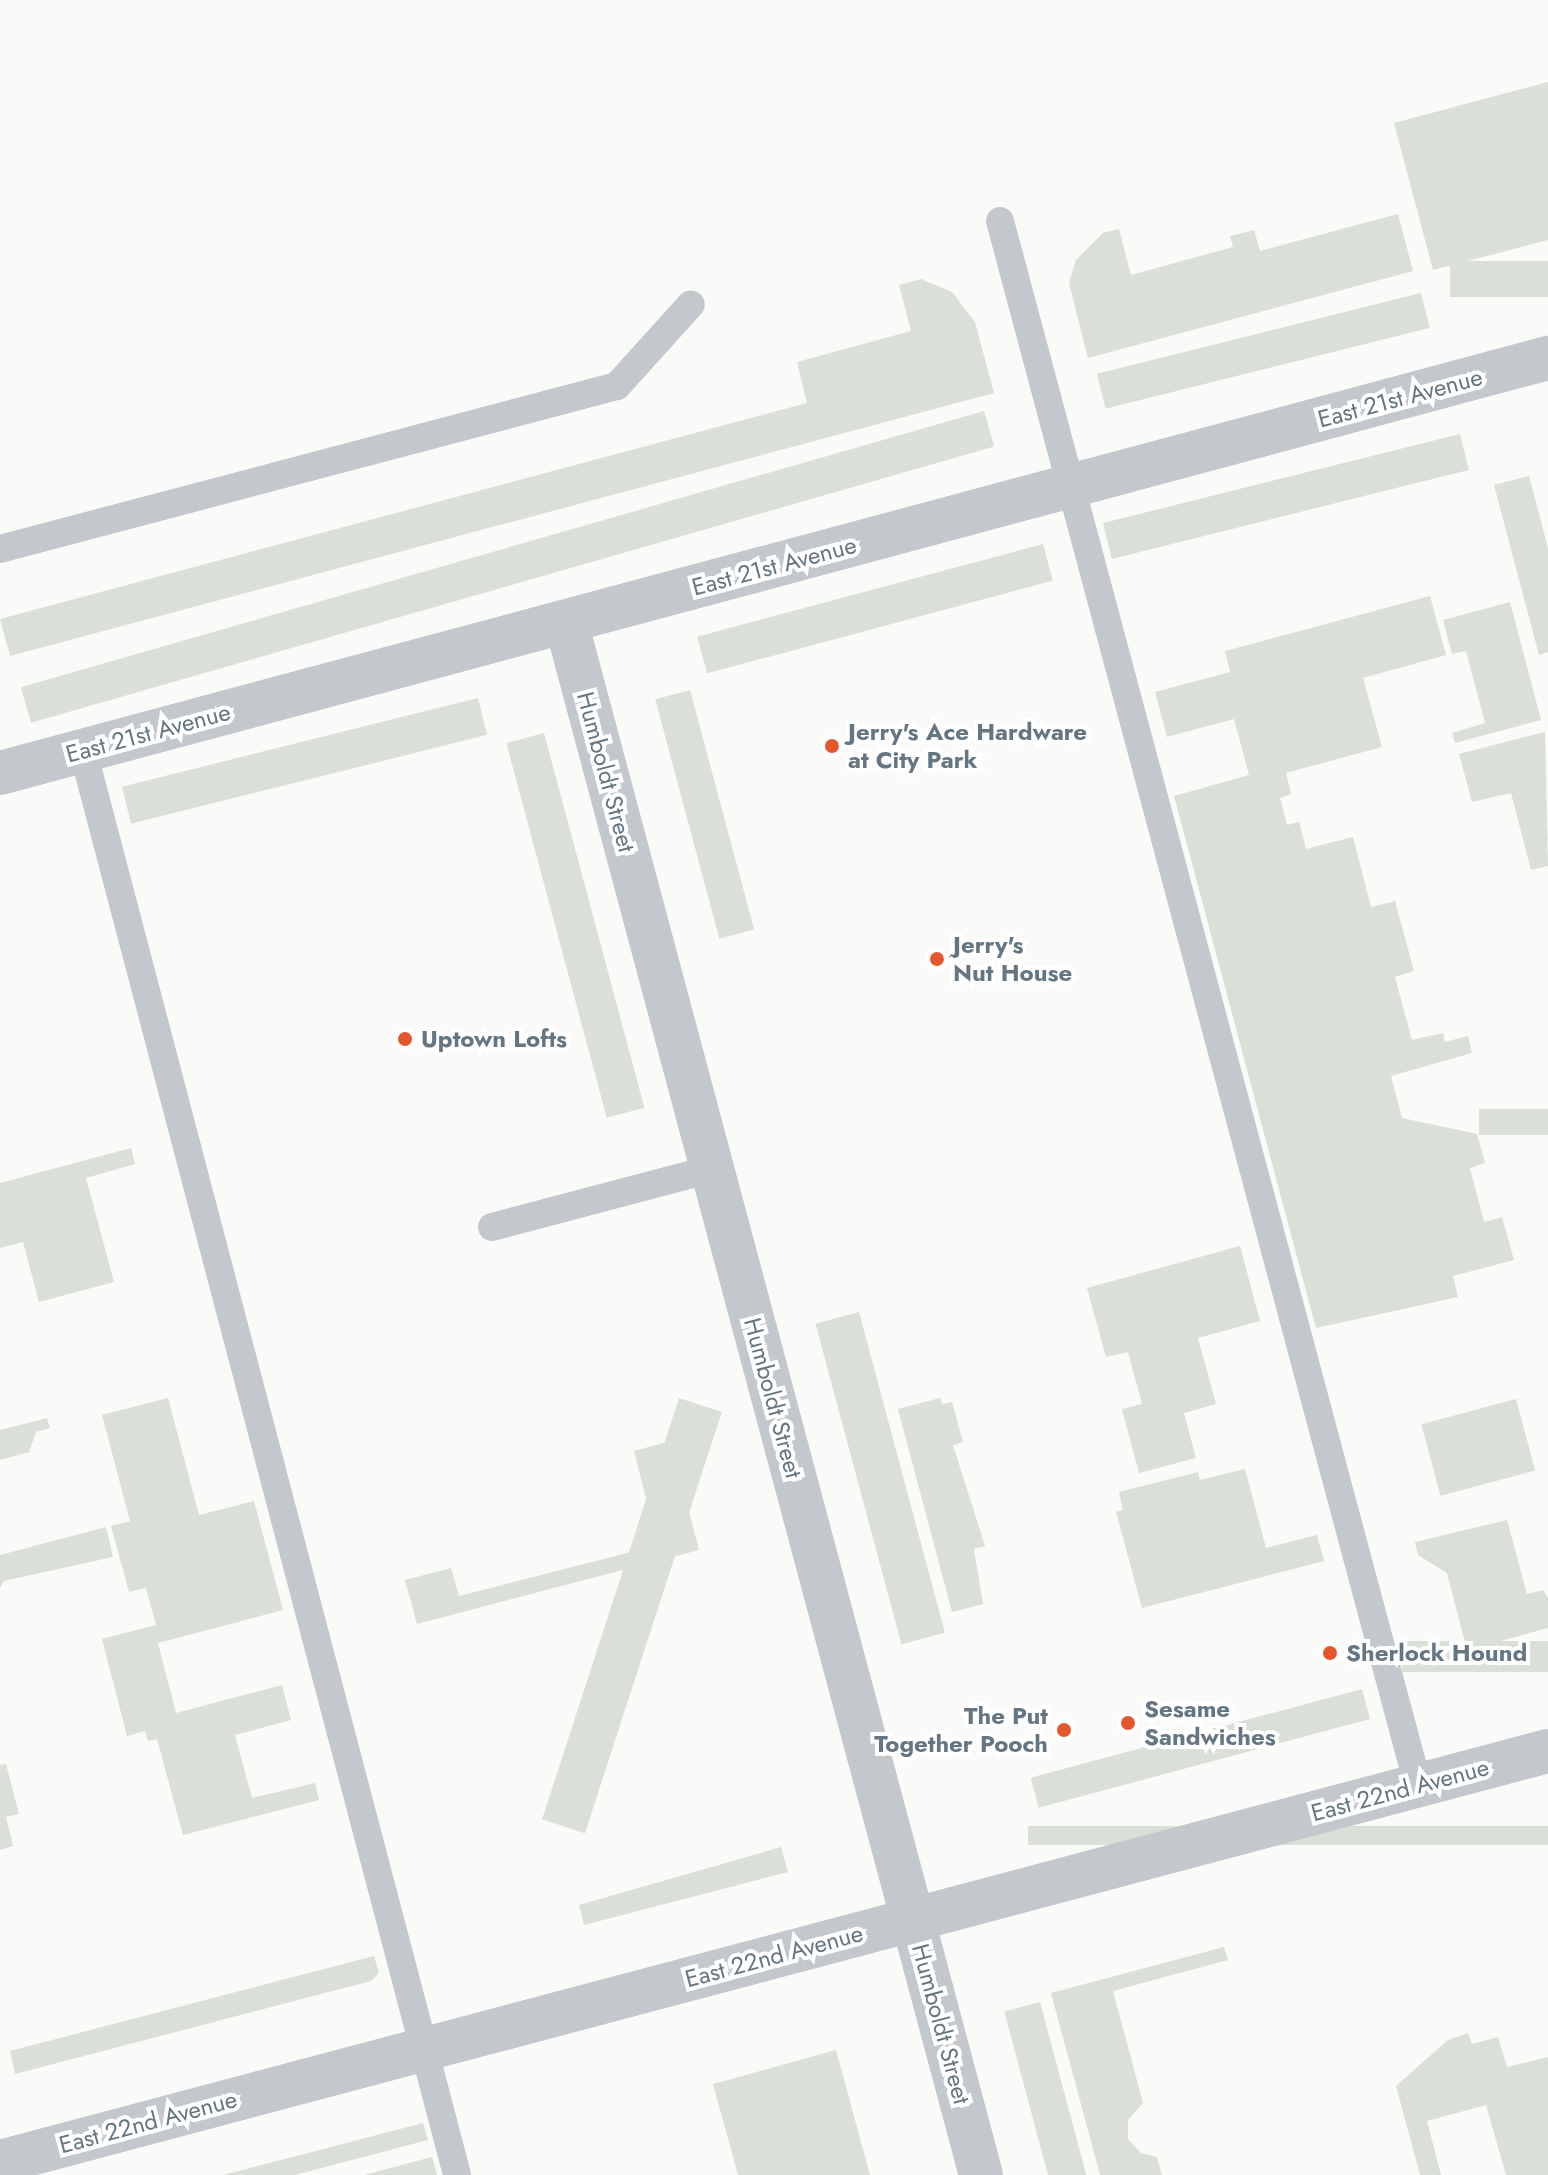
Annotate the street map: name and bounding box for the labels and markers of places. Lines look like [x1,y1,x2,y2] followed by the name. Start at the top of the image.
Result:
[848,718,1087,774] place label: Jerry's Ace Hardware at City Park
[823,737,841,755] marker: Jerry's Ace Hardware at City Park
[953,931,1072,987] place label: Jerry's Nut House
[928,950,946,968] marker: Jerry's Nut House
[421,1025,567,1053] place label: Uptown Lofts
[396,1030,414,1048] marker: Uptown Lofts
[1346,1639,1527,1667] place label: Sherlock Hound
[1321,1644,1339,1662] marker: Sherlock Hound
[1144,1695,1276,1751] place label: Sesame Sandwiches
[874,1702,1048,1758] place label: The Put Together Pooch
[1119,1714,1137,1732] marker: Sesame Sandwiches
[1055,1721,1073,1739] marker: The Put Together Pooch

